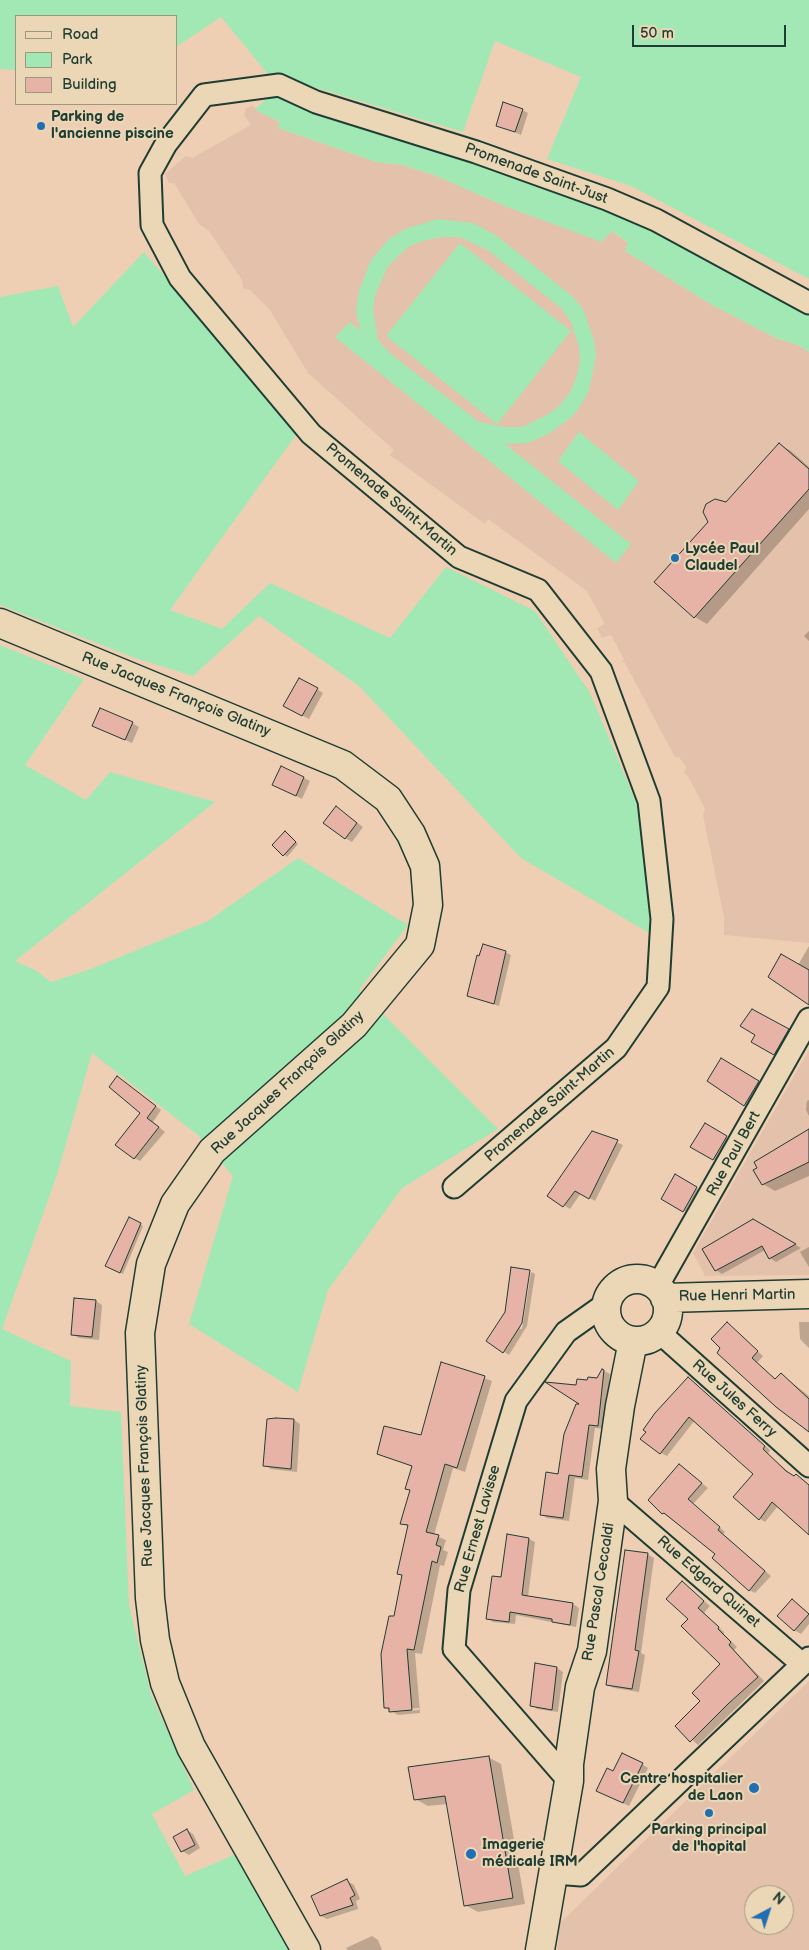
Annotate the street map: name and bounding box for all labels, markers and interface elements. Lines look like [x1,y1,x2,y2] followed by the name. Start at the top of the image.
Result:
[15,15,178,105] legend
[634,15,788,47] scale bar
[640,24,674,43] text: 50 m
[62,25,98,44] text: Road
[62,50,92,69] text: Park
[62,75,117,94] text: Building
[51,108,174,143] place label: Parking de l'ancienne piscine
[35,120,47,132] marker: Parking de l'ancienne piscine
[462,140,610,208] street label: Promenade Saint-Just
[322,440,460,560] street label: Promenade Saint-Martin
[685,540,759,575] place label: Lycée Paul Claudel
[669,552,681,564] marker: Lycée Paul Claudel
[79,649,273,741] street label: Rue Jacques François Glatiny
[208,1007,368,1159] street label: Rue Jacques François Glatiny
[481,1044,619,1166] street label: Promenade Saint-Martin
[703,1108,765,1200] street label: Rue Paul Bert
[678,1286,796,1306] street label: Rue Henri Martin
[688,1356,780,1442] street label: Rue Jules Ferry
[132,1365,158,1567] street label: Rue Jacques François Glatiny
[451,1463,505,1595] street label: Rue Ernest Lavisse
[579,1521,619,1663] street label: Rue Pascal Ceccaldi
[653,1532,763,1632] street label: Rue Edgard Quinet
[620,1770,743,1805] place label: Centre hospitalier de Laon
[747,1781,761,1795] marker: Centre hospitalier de Laon
[703,1807,715,1819] marker: Parking principal de l'hopital
[651,1821,767,1856] place label: Parking principal de l'hopital
[482,1836,578,1871] place label: Imagerie médicale IRM
[464,1847,478,1861] marker: Imagerie médicale IRM
[744,1885,794,1935] north arrow
[769,1889,788,1909] text: N

